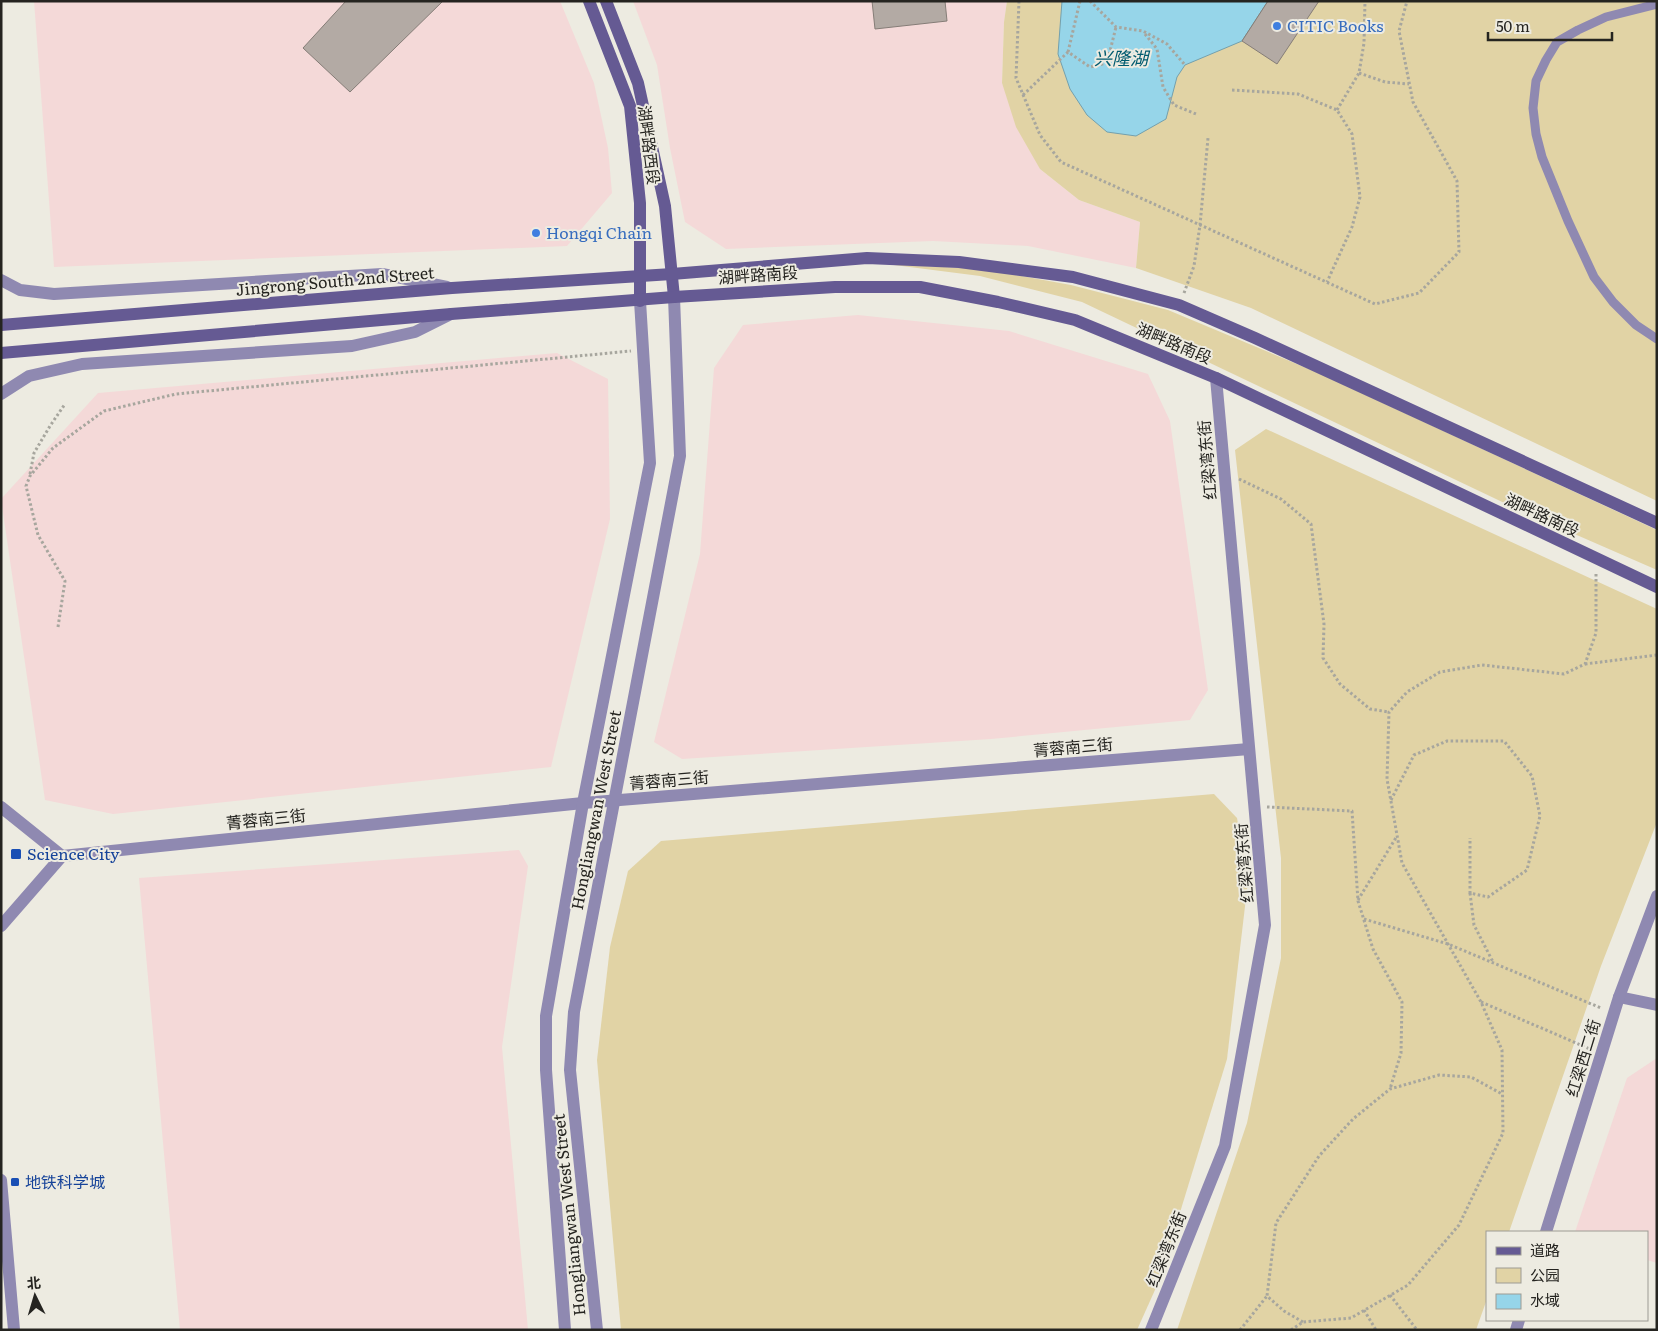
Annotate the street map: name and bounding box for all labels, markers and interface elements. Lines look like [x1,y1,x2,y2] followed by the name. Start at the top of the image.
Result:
[1488,10,1612,42] scale bar
[1287,13,1384,37] place label: CITIC Books
[1496,14,1530,37] text: 50 m
[1271,20,1283,32] marker: CITIC Books
[1094,44,1151,71] water label: 兴隆湖
[633,104,667,186] street label: 湖畔路西段
[546,220,652,244] place label: Hongqi Chain
[530,227,542,239] marker: Hongqi Chain
[235,259,436,301] street label: Jingrong South 2nd Street
[717,259,799,289] street label: 湖畔路南段
[1133,315,1216,369] street label: 湖畔路南段
[1191,419,1221,501] street label: 红梁湾东街
[1501,486,1584,542] street label: 湖畔路南段
[564,707,626,912] street label: Hongliangwan West Street
[1032,731,1114,761] street label: 菁蓉南三街
[628,764,710,794] street label: 菁蓉南三街
[225,802,307,834] street label: 菁蓉南三街
[1228,822,1258,904] street label: 红梁湾东街
[27,841,120,865] place label: Science City
[9,847,23,861] marker: Science City
[1559,1016,1605,1099] street label: 红梁西二街
[545,1112,591,1317] street label: Hongliangwan West Street
[25,1169,105,1193] place label: 地铁科学城
[9,1176,21,1188] marker: 地铁科学城
[1139,1207,1191,1290] street label: 红梁湾东街
[1486,1231,1648,1321] legend
[1530,1238,1560,1261] text: 道路
[1530,1263,1560,1286] text: 公园
[10,1271,60,1321] north arrow
[26,1271,42,1293] text: 北
[1530,1288,1560,1311] text: 水域

